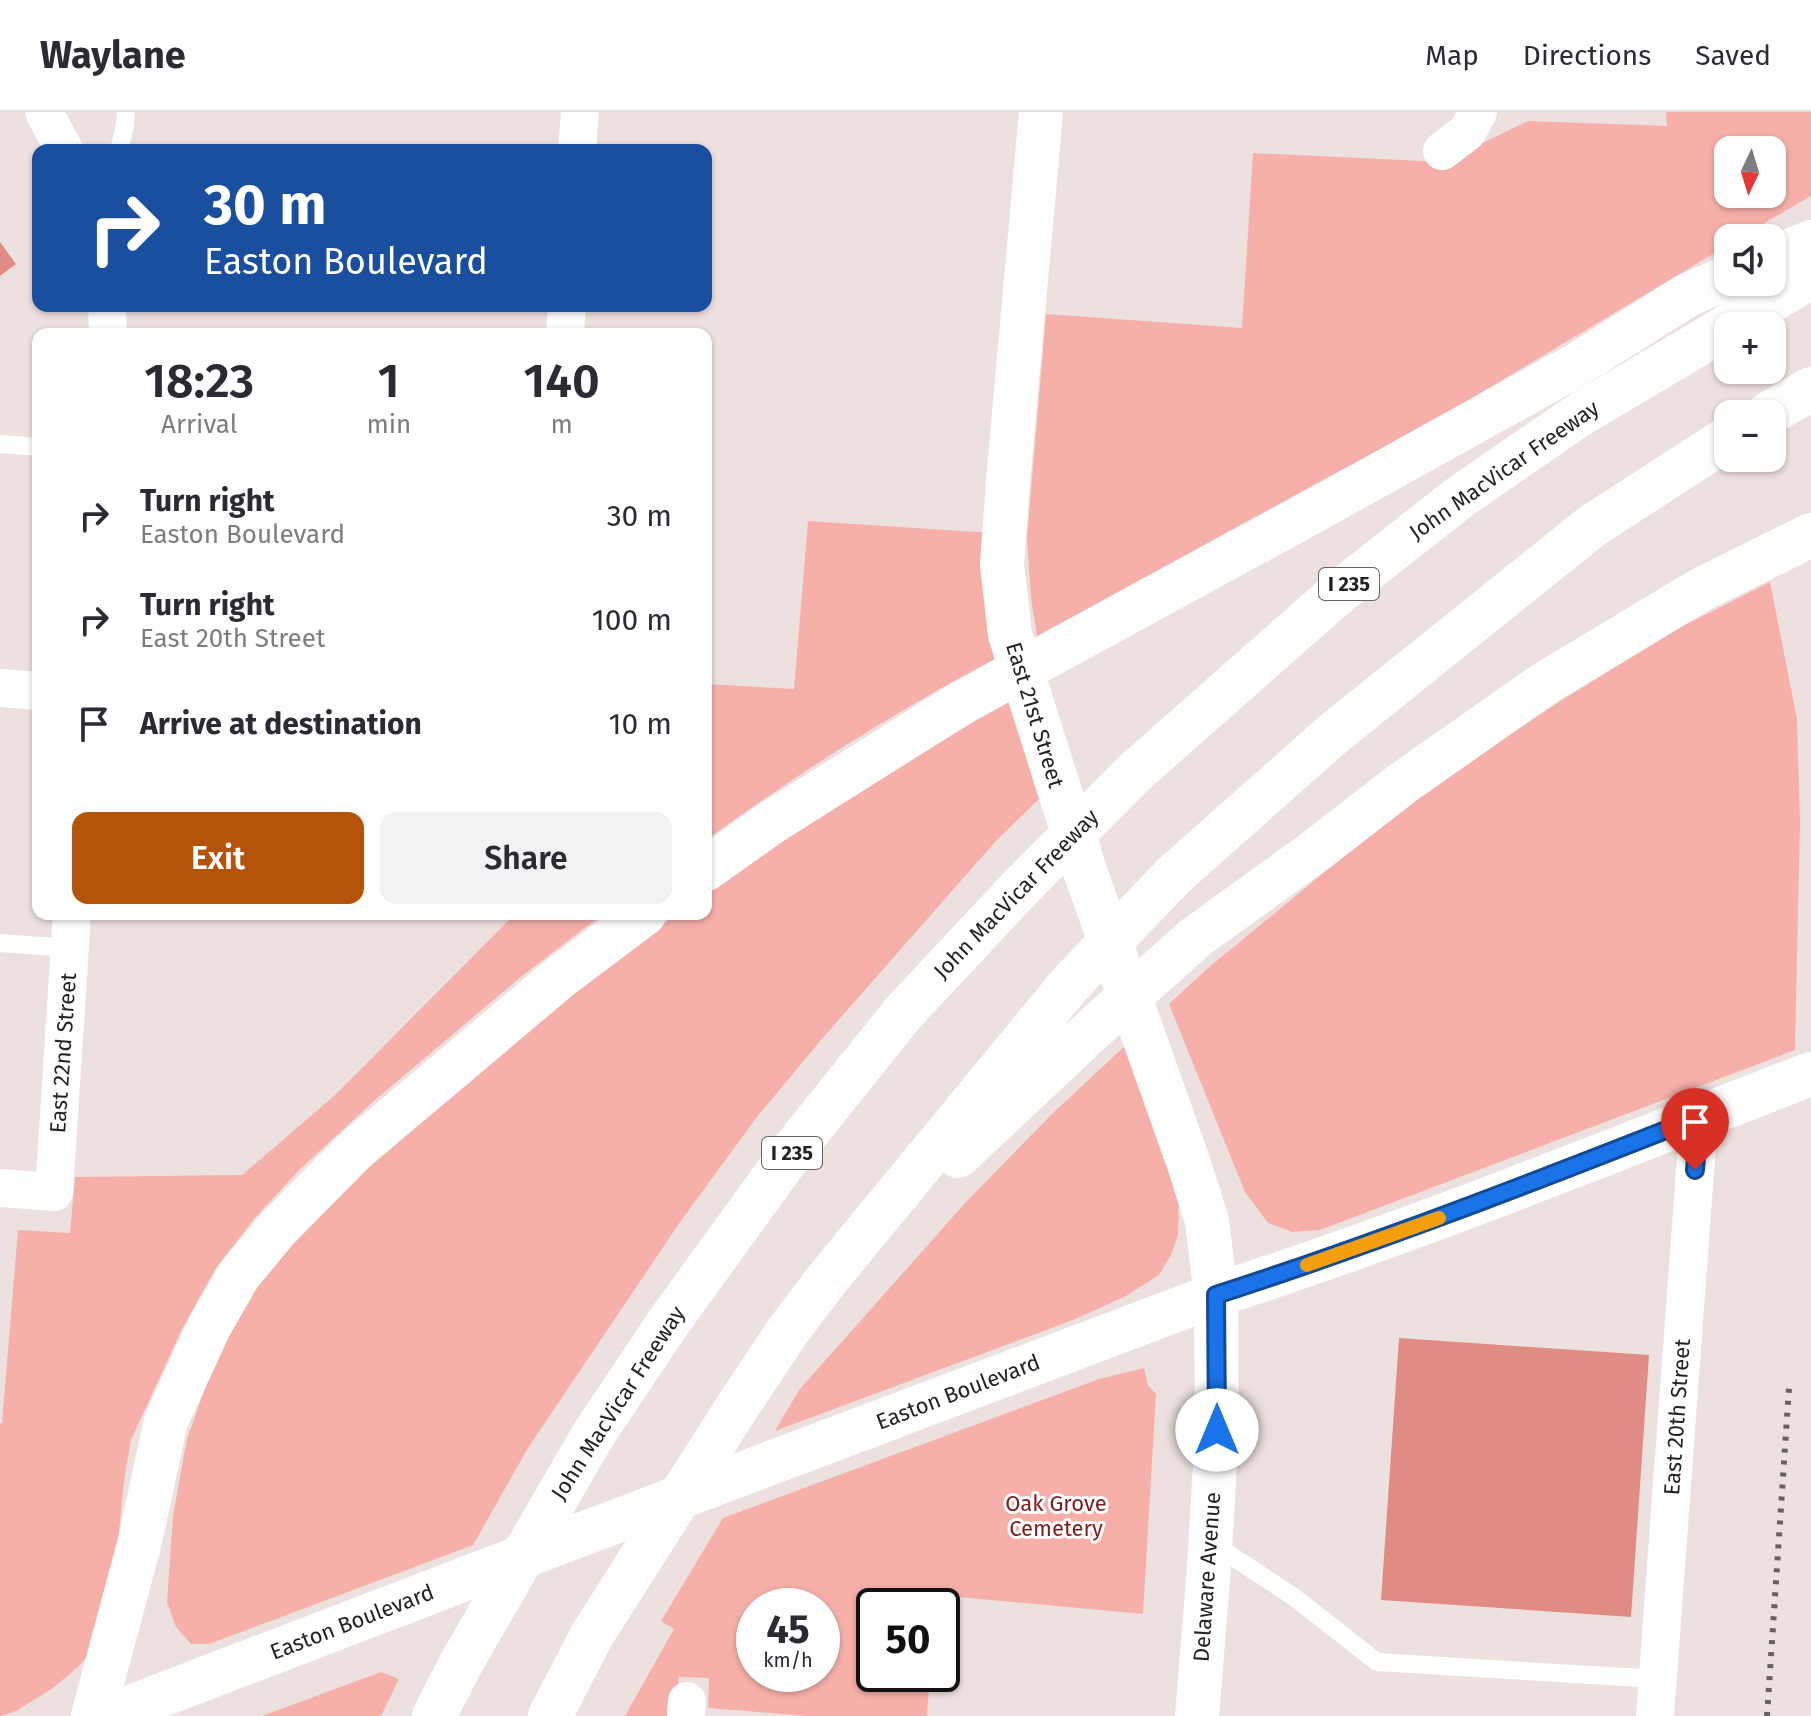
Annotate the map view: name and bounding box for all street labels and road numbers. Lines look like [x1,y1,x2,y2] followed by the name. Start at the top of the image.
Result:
[1404,394,1604,546] street label: John MacVicar Freeway
[1319,568,1379,600] road number: I 235
[1000,639,1070,791] street label: East 21st Street
[928,803,1104,985] street label: John MacVicar Freeway
[44,972,82,1134] street label: East 22nd Street
[762,1137,822,1169] road number: I 235
[545,1301,691,1505] street label: John MacVicar Freeway
[1658,1338,1696,1496] street label: East 20th Street
[872,1348,1044,1436] street label: Easton Boulevard
[1188,1491,1226,1663] street label: Delaware Avenue
[266,1578,438,1666] street label: Easton Boulevard

